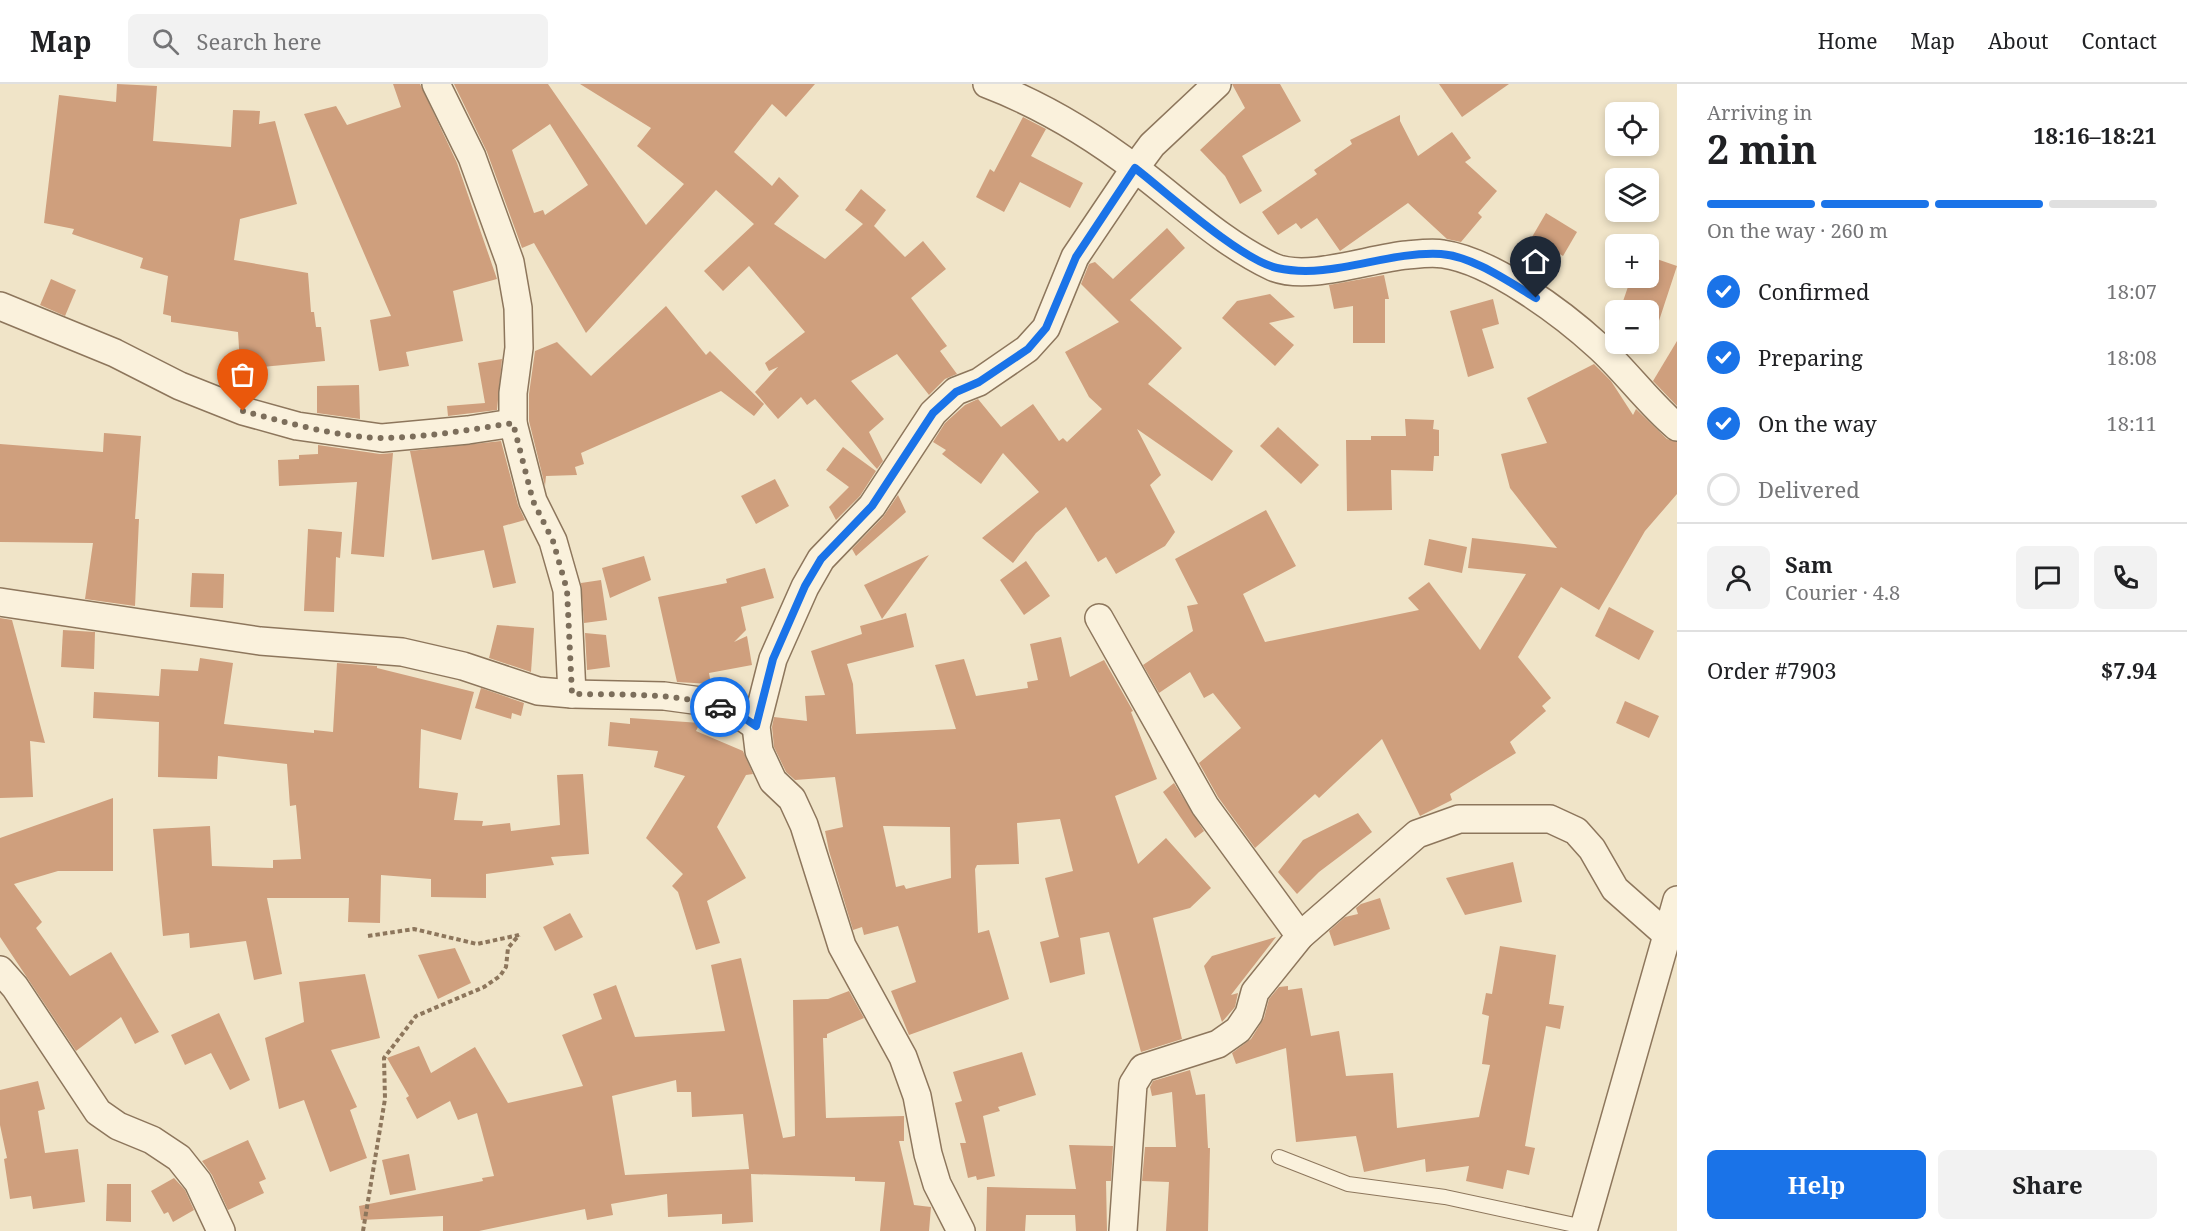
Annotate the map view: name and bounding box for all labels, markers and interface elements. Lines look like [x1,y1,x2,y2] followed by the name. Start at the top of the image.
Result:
[128,14,548,68] search box
[30,22,92,60] text: Map
[149,25,182,58] icon: search
[197,26,321,56] text: Search here
[1818,27,1878,55] text: Home
[1911,27,1955,55] text: Map
[1988,27,2049,55] text: About
[2082,27,2157,55] text: Contact
[1707,99,1812,126] text: Arriving in
[1605,102,1659,354] map controls
[1605,102,1659,156] button: locate
[2033,120,2157,150] text: 18:16–18:21
[1707,122,1817,175] text: 2 min
[1605,168,1659,222] button: layers
[1707,217,1888,244] text: On the way · 260 m
[1605,234,1659,288] button: +
[1510,236,1561,298] pin
[1519,245,1552,278] icon: home
[1707,275,1740,308] icon: check
[1758,276,1869,306] text: Confirmed
[2107,278,2157,305] text: 18:07
[1605,300,1659,354] button: −
[1707,341,1740,374] icon: check
[1758,342,1863,372] text: Preparing
[2107,344,2157,371] text: 18:08
[217,349,268,411] pin
[226,358,259,391] icon: bag
[1707,407,1740,440] icon: check
[1758,408,1877,438] text: On the way
[2107,410,2157,437] text: 18:11
[1758,474,1860,504] text: Delivered
[1707,546,1770,609] button: person
[2016,546,2079,609] button: chat
[2094,546,2157,609] button: phone
[1785,549,1833,579] text: Sam
[1785,579,1900,606] text: Courier · 4.8
[1707,655,1837,685] text: Order #7903
[2101,655,2157,685] text: $7.94
[690,677,750,737] courier
[704,691,737,724] icon: car
[1707,1150,1926,1219] button: Help
[1938,1150,2157,1219] button: Share

